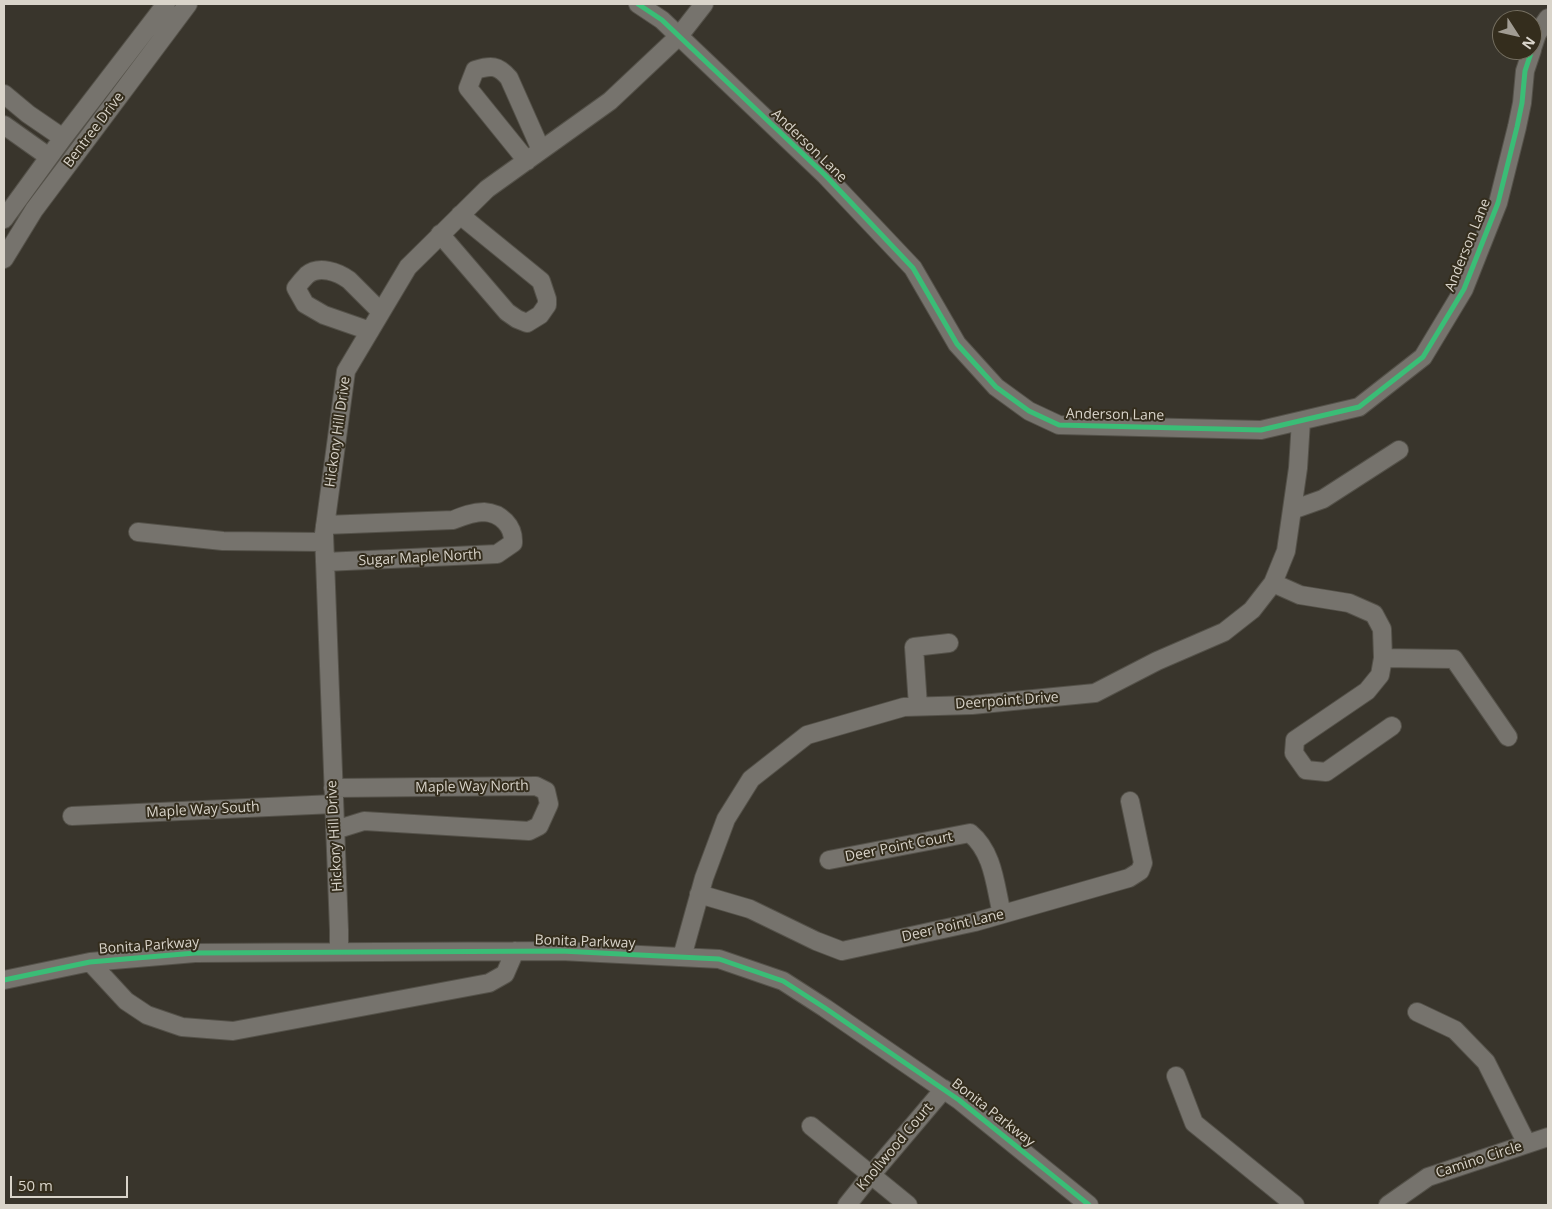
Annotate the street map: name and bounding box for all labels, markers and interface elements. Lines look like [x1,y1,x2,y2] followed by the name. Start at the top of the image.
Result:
[1492,10,1542,60] north arrow
[1518,33,1540,53] text: N
[60,89,128,171] street label: Bentree Drive
[768,106,850,186] street label: Anderson Lane
[1442,196,1494,294] street label: Anderson Lane
[322,376,354,488] street label: Hickory Hill Drive
[1066,406,1164,424] street label: Anderson Lane
[358,546,482,570] street label: Sugar Maple North
[955,689,1059,713] street label: Deerpoint Drive
[415,778,529,796] street label: Maple Way North
[324,780,346,892] street label: Hickory Hill Drive
[146,799,260,821] street label: Maple Way South
[844,828,954,866] street label: Deer Point Court
[900,906,1006,946] street label: Deer Point Lane
[534,932,636,952] street label: Bonita Parkway
[98,934,200,958] street label: Bonita Parkway
[948,1075,1038,1151] street label: Bonita Parkway
[854,1100,936,1194] street label: Knollwood Court
[1434,1138,1524,1182] street label: Camino Circle
[12,1166,130,1198] scale bar
[18,1175,53,1195] text: 50 m

